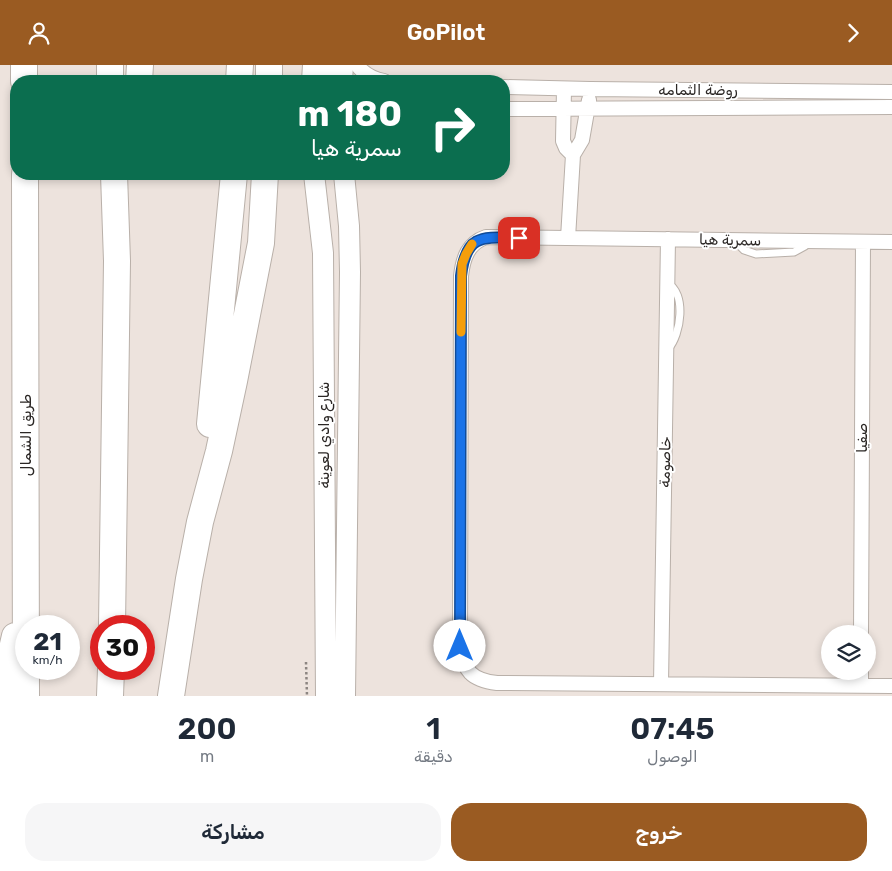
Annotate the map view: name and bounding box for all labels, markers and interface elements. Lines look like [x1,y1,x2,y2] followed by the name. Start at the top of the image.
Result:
[25,19,53,47] icon: person
[407,19,485,46] text: GoPilot
[839,19,867,47] icon: forward
[658,81,738,100] street label: روضة الثمامه
[298,93,402,135] text: 180 m
[420,95,485,160] icon: right
[311,135,402,162] text: سمرية هيا
[498,217,540,259] pin
[505,224,533,252] icon: arrive
[699,230,761,250] street label: سمرية هيا
[315,382,335,488] street label: شارع وادي لعوينة
[17,394,35,476] street label: طريق الشمال
[853,423,871,453] street label: صفيا
[656,436,674,488] street label: خاصومة
[90,615,155,680] speed limit sign: 30
[433,619,485,671] position arrow
[821,625,876,680] map controls
[821,625,876,680] button: layers
[33,627,62,656] text: 21
[33,653,62,667] text: km/h
[178,711,237,747] text: 200
[426,711,441,747] text: 1
[630,711,715,747] text: 07:45
[200,747,214,766] text: m
[414,747,453,766] text: دقيقة
[647,747,698,766] text: الوصول
[25,803,441,861] button: مشاركة
[451,803,867,861] button: خروج

